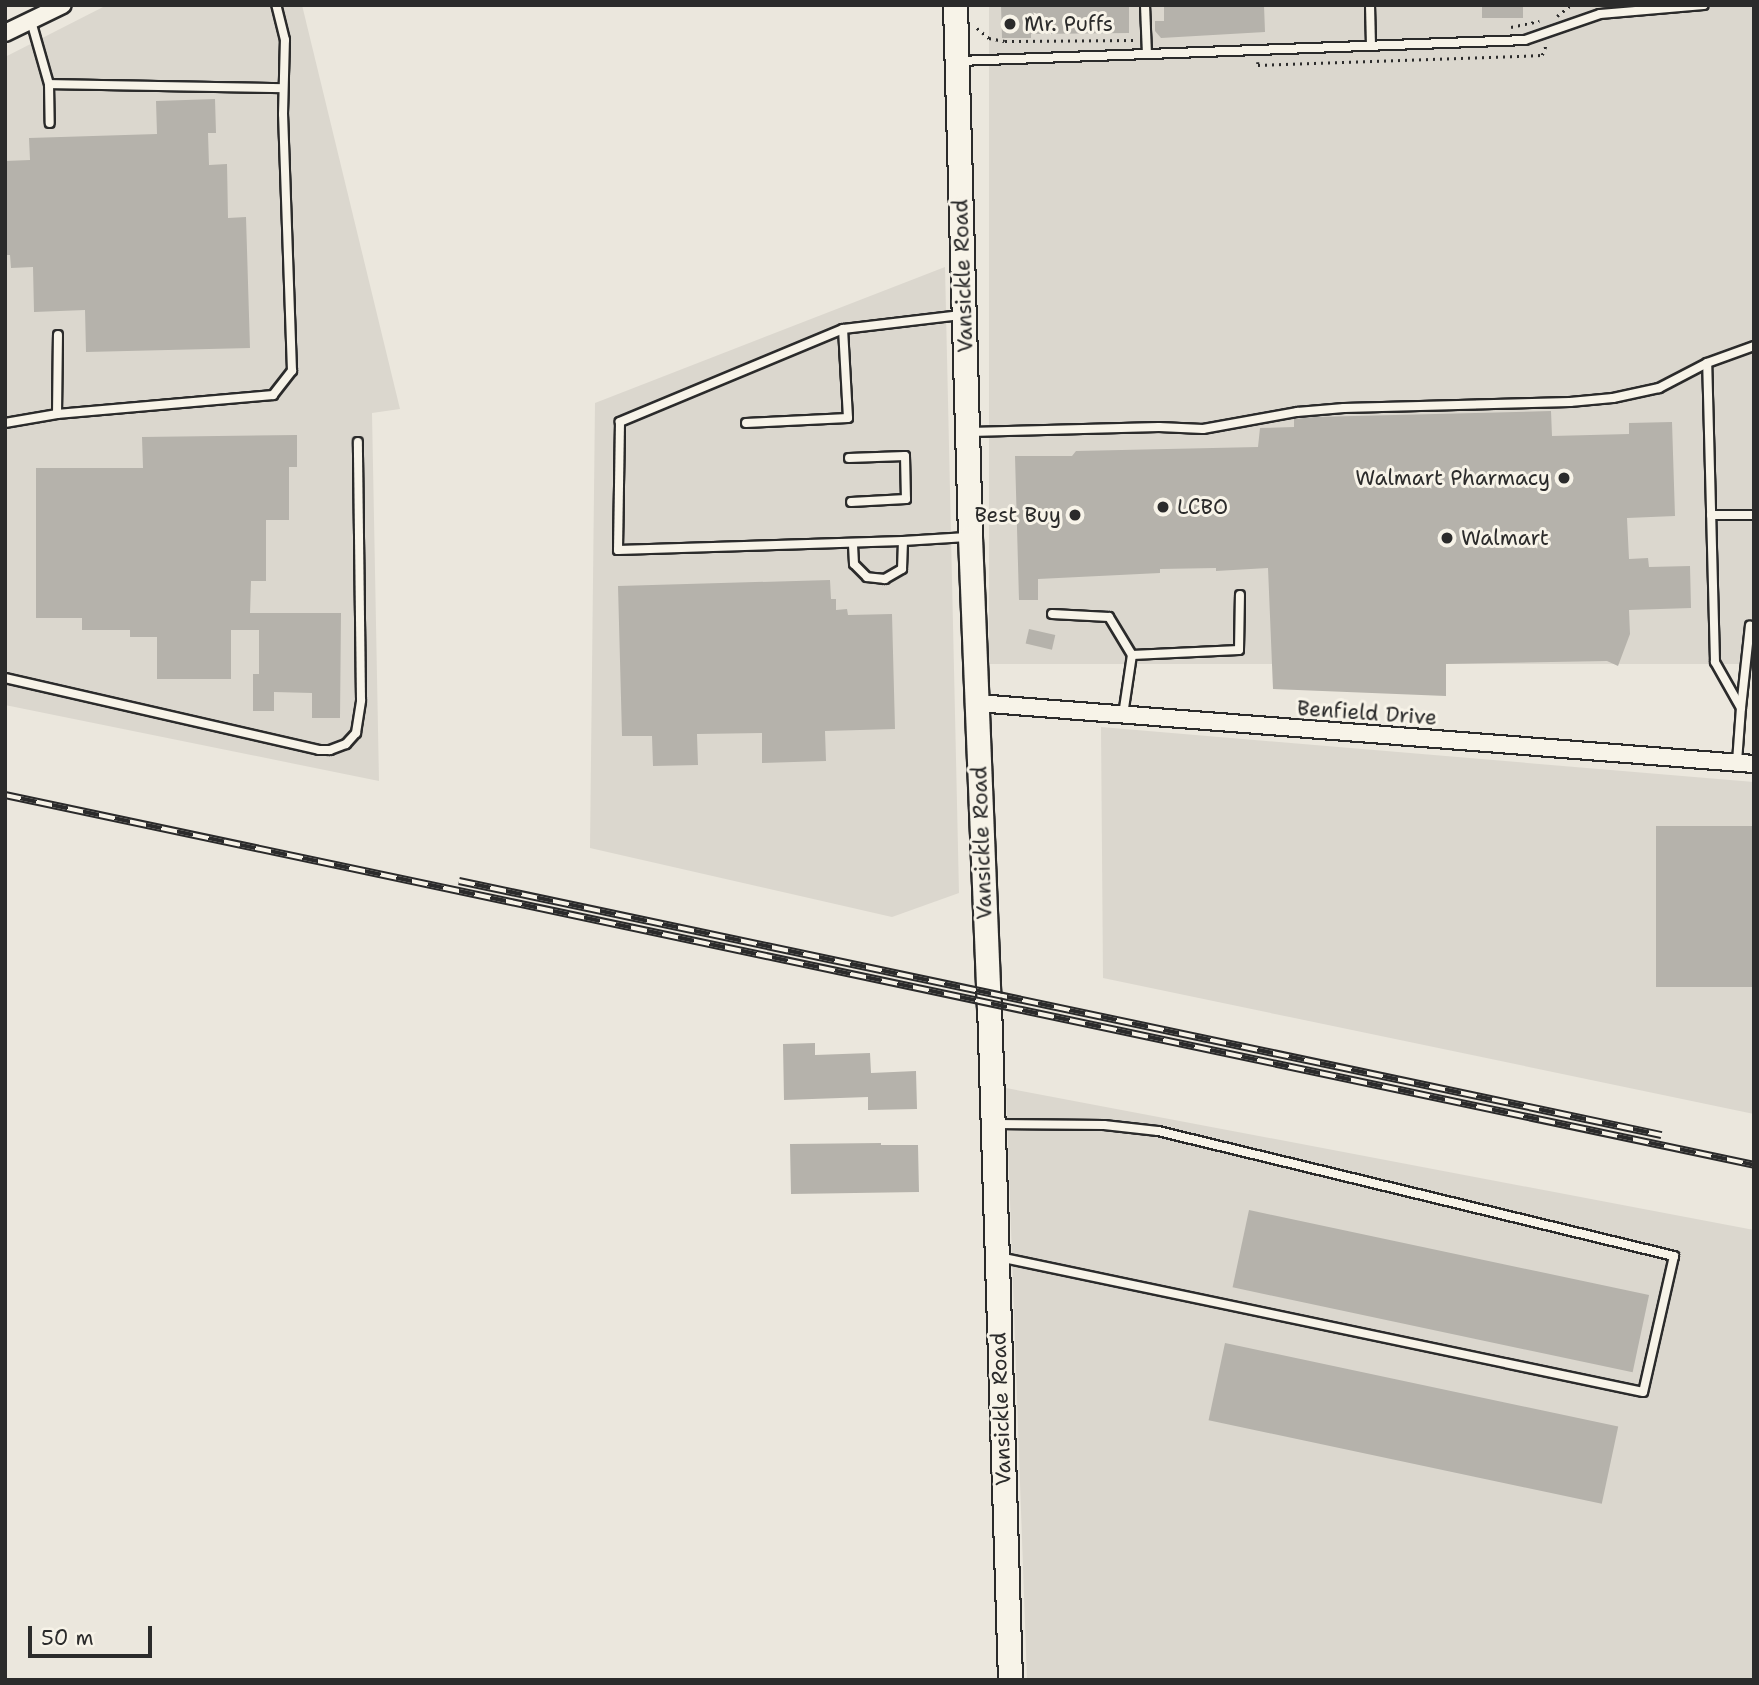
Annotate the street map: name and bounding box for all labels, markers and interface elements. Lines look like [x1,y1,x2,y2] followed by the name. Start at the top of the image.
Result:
[1024,11,1113,37] place label: Mr. Puffs
[1002,16,1018,32] marker: Mr. Puffs
[948,199,978,353] street label: Vansickle Road
[1355,465,1550,491] place label: Walmart Pharmacy
[1556,470,1572,486] marker: Walmart Pharmacy
[1177,494,1228,520] place label: LCBO
[1155,499,1171,515] marker: LCBO
[974,502,1061,528] place label: Best Buy
[1067,507,1083,523] marker: Best Buy
[1461,525,1549,551] place label: Walmart
[1439,530,1455,546] marker: Walmart
[1296,696,1438,730] street label: Benfield Drive
[967,766,997,920] street label: Vansickle Road
[986,1332,1016,1486] street label: Vansickle Road
[32,1612,156,1656] scale bar
[41,1624,94,1652] text: 50 m

